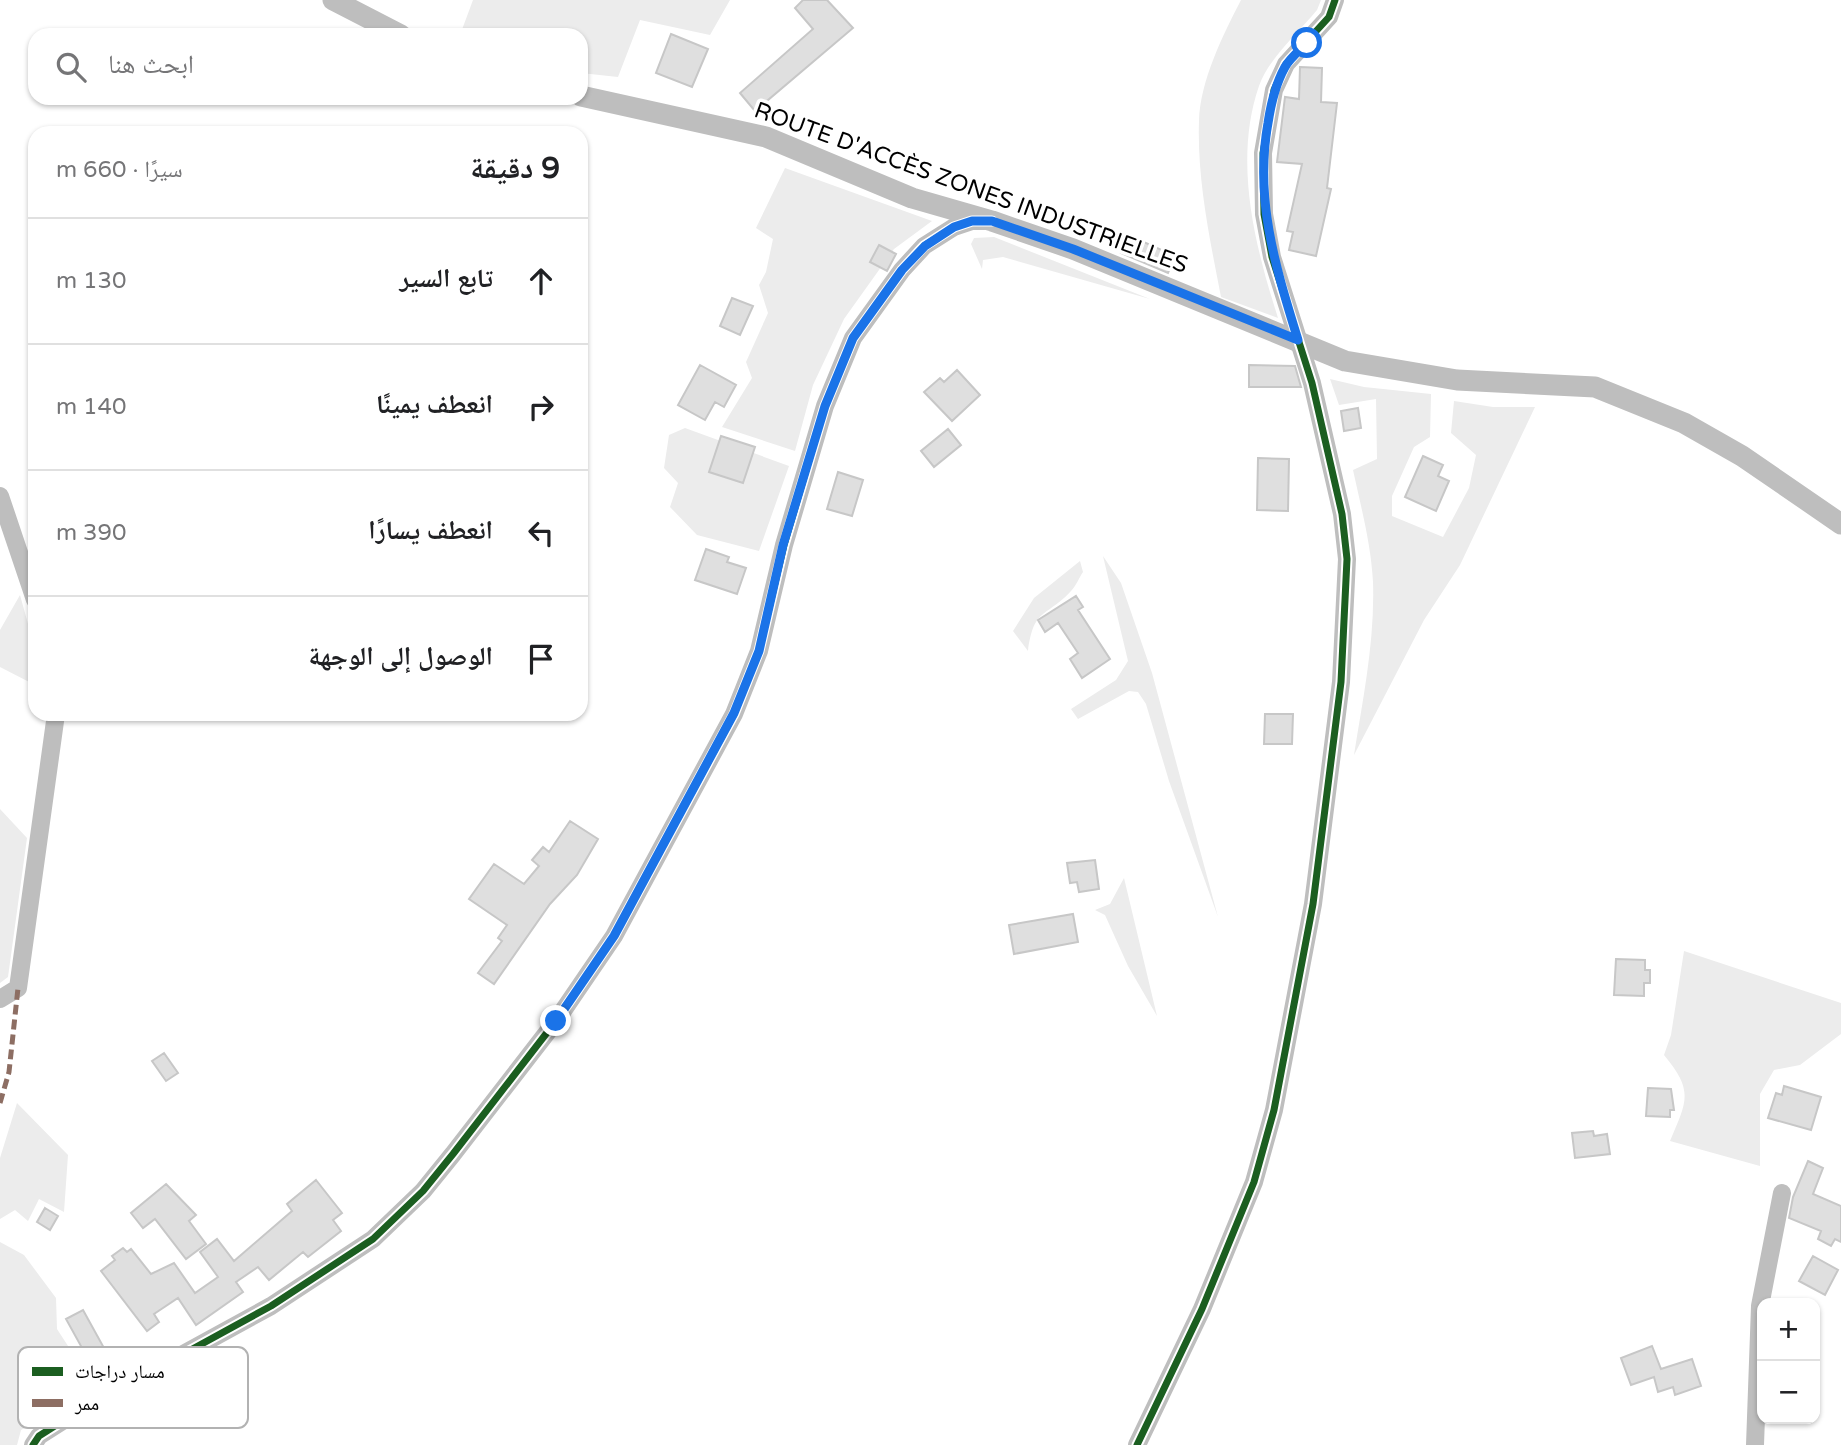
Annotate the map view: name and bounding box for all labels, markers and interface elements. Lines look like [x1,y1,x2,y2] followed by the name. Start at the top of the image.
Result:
[1291,27,1322,58] route start
[28,28,588,105] search box
[52,48,90,86] icon: search
[108,49,194,80] text: ابحث هنا
[750,96,1192,280] street label: ROUTE D'ACCÈS ZONES INDUSTRIELLES
[470,150,560,187] text: 9 دقيقة
[56,156,183,184] text: سيرًا · 660 m
[522,262,560,300] icon: ahead
[400,263,493,294] text: تابع السير
[56,267,126,295] text: 130 m
[522,388,560,426] icon: right
[376,389,493,420] text: انعطف يمينًا
[56,393,126,421] text: 140 m
[522,514,560,552] icon: left
[368,515,493,546] text: انعطف يسارًا
[56,519,126,547] text: 390 m
[522,640,560,678] icon: arrive
[309,641,493,672] text: الوصول إلى الوجهة
[540,1005,571,1036] route end
[1757,1298,1820,1424] map controls
[1757,1298,1820,1361] button: +
[18,1347,248,1428] legend
[75,1361,165,1383] text: مسار دراجات
[1757,1361,1820,1424] button: −
[74,1393,99,1415] text: ممر

